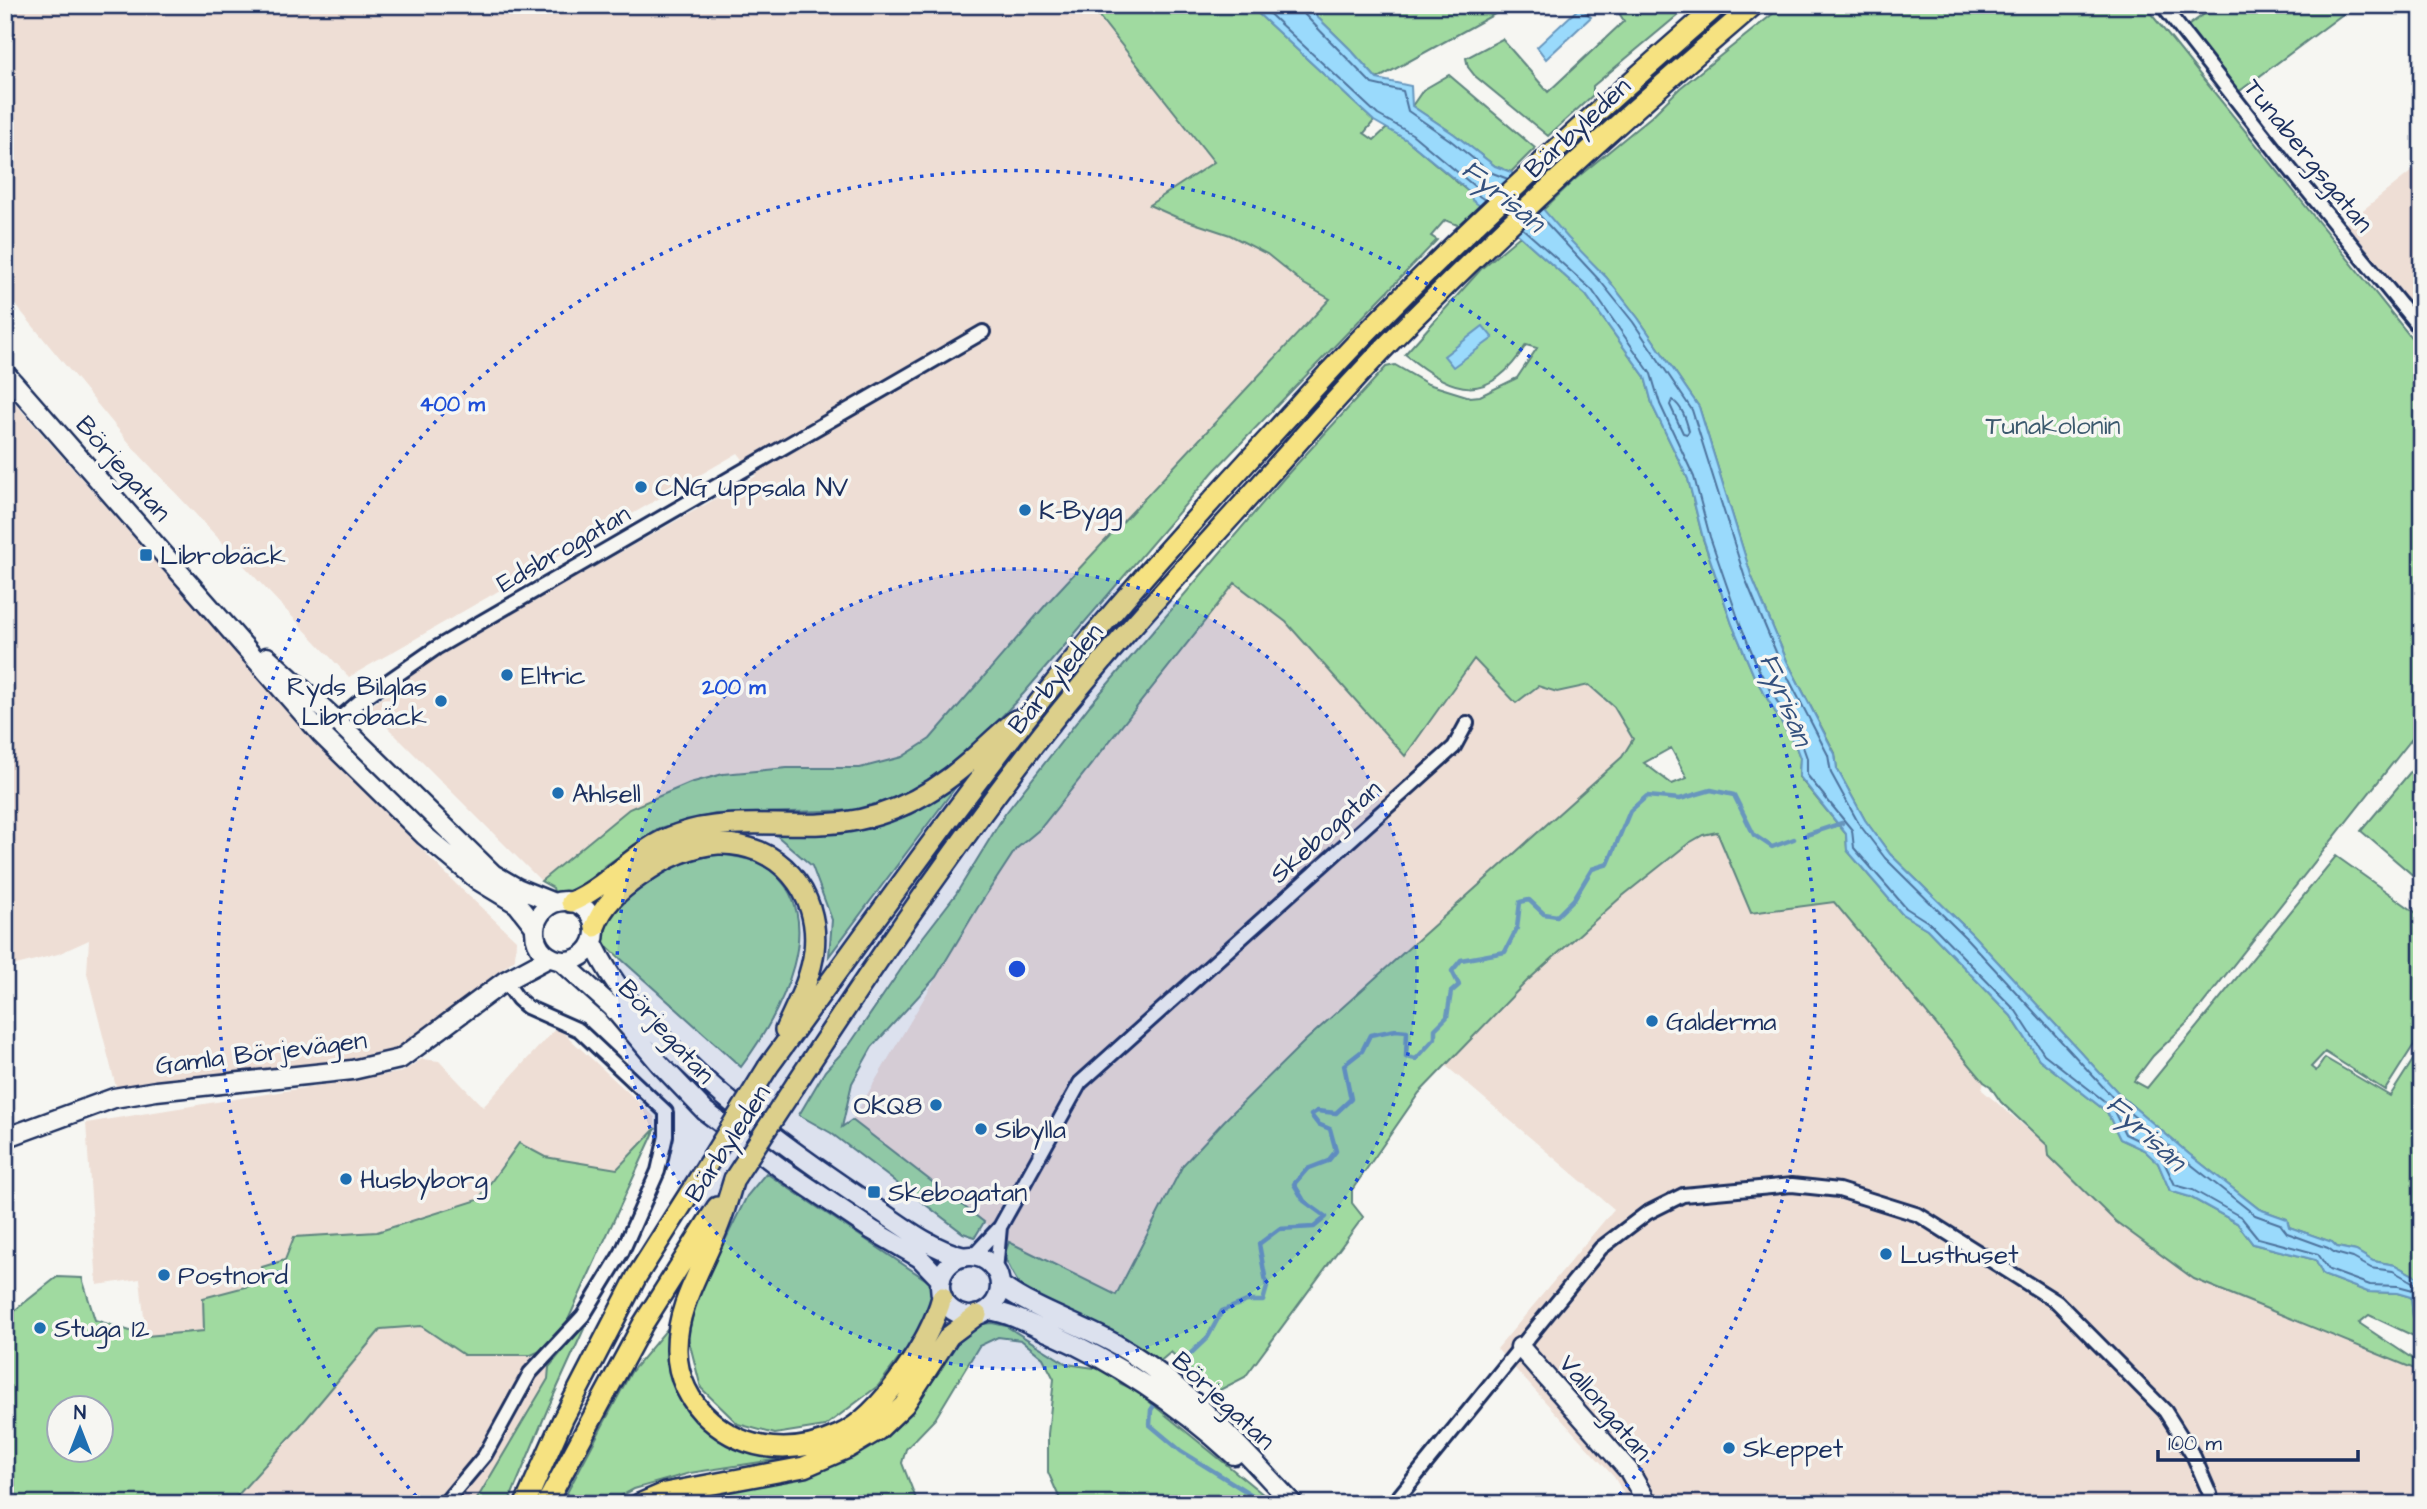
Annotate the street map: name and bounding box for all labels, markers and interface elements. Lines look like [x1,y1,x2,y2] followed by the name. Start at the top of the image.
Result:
[1517,69,1640,188] street label: Bärbyleden
[2233,71,2382,241] street label: Tunabergsgatan
[1453,151,1554,244] water label: Fyrisån
[419,390,485,419] text: 400 m
[66,408,179,531] street label: Börjegatan
[1986,408,2120,444] park label: Tunakolonin
[655,470,848,506] place label: CNG Uppsala NV
[633,479,649,495] marker: CNG Uppsala NV
[1039,493,1122,531] place label: K-Bygg
[490,496,638,603] street label: Edsbrogatan
[1017,502,1033,518] marker: K-Bygg
[160,538,286,574] place label: Librobäck
[138,547,154,563] marker: Librobäck
[1000,615,1113,743] street label: Bärbyleden
[1748,647,1823,754] water label: Fyrisån
[521,658,586,694] place label: Eltric
[499,667,515,683] marker: Eltric
[287,669,427,735] place label: Ryds Bilglas Librobäck
[701,673,766,702] text: 200 m
[433,693,449,709] marker: Ryds Bilglas Librobäck
[1262,772,1391,893] street label: Skebogatan
[572,776,641,812] place label: Ahlsell
[550,785,566,801] marker: Ahlsell
[1005,957,1029,981] centre of rings
[608,971,723,1093] street label: Börjegatan
[1666,1004,1777,1040] place label: Galderma
[1644,1013,1660,1029] marker: Galderma
[153,1022,369,1086] street label: Gamla Börjevägen
[676,1078,781,1210] street label: Bärbyleden
[2097,1086,2196,1182] water label: Fyrisån
[853,1088,922,1124] place label: OKQ8
[928,1097,944,1113] marker: OKQ8
[995,1112,1066,1150] place label: Sibylla
[973,1121,989,1137] marker: Sibylla
[360,1162,488,1200] place label: Husbyborg
[338,1171,354,1187] marker: Husbyborg
[888,1175,1027,1213] place label: Skebogatan
[866,1184,882,1200] marker: Skebogatan
[1900,1237,2019,1273] place label: Lusthuset
[1878,1246,1894,1262] marker: Lusthuset
[178,1258,288,1294] place label: Postnord
[156,1267,172,1283] marker: Postnord
[54,1311,150,1349] place label: Stuga 12
[32,1320,48,1336] marker: Stuga 12
[1162,1343,1283,1460] street label: Börjegatan
[1549,1347,1660,1470] street label: Vallongatan
[46,1394,116,1464] north arrow
[74,1400,86,1427] text: N
[2158,1418,2357,1462] scale bar
[2168,1429,2223,1458] text: 100 m
[1743,1431,1844,1467] place label: Skeppet
[1721,1440,1737,1456] marker: Skeppet

